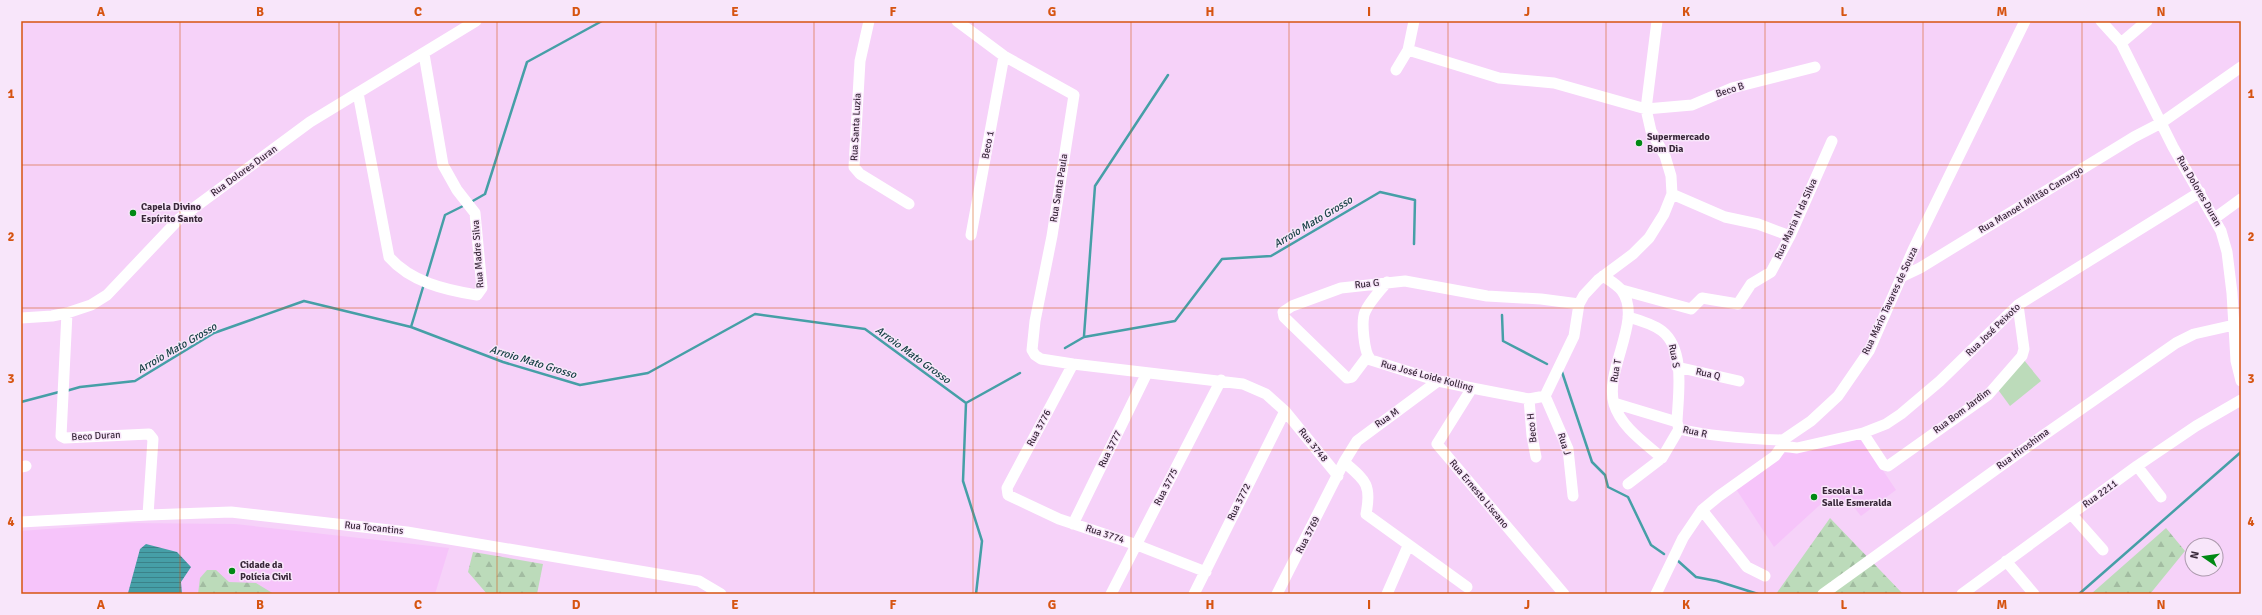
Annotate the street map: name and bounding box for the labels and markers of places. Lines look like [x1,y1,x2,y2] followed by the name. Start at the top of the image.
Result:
[1647,131,1710,155] place label: Supermercado Bom Dia
[1634,138,1644,148] marker: Supermercado Bom Dia
[141,201,203,225] place label: Capela Divino Espírito Santo
[128,208,138,218] marker: Capela Divino Espírito Santo
[1822,485,1892,509] place label: Escola La Salle Esmeralda
[1809,492,1819,502] marker: Escola La Salle Esmeralda
[240,559,292,583] place label: Cidade da Polícia Civil
[227,566,237,576] marker: Cidade da Polícia Civil

